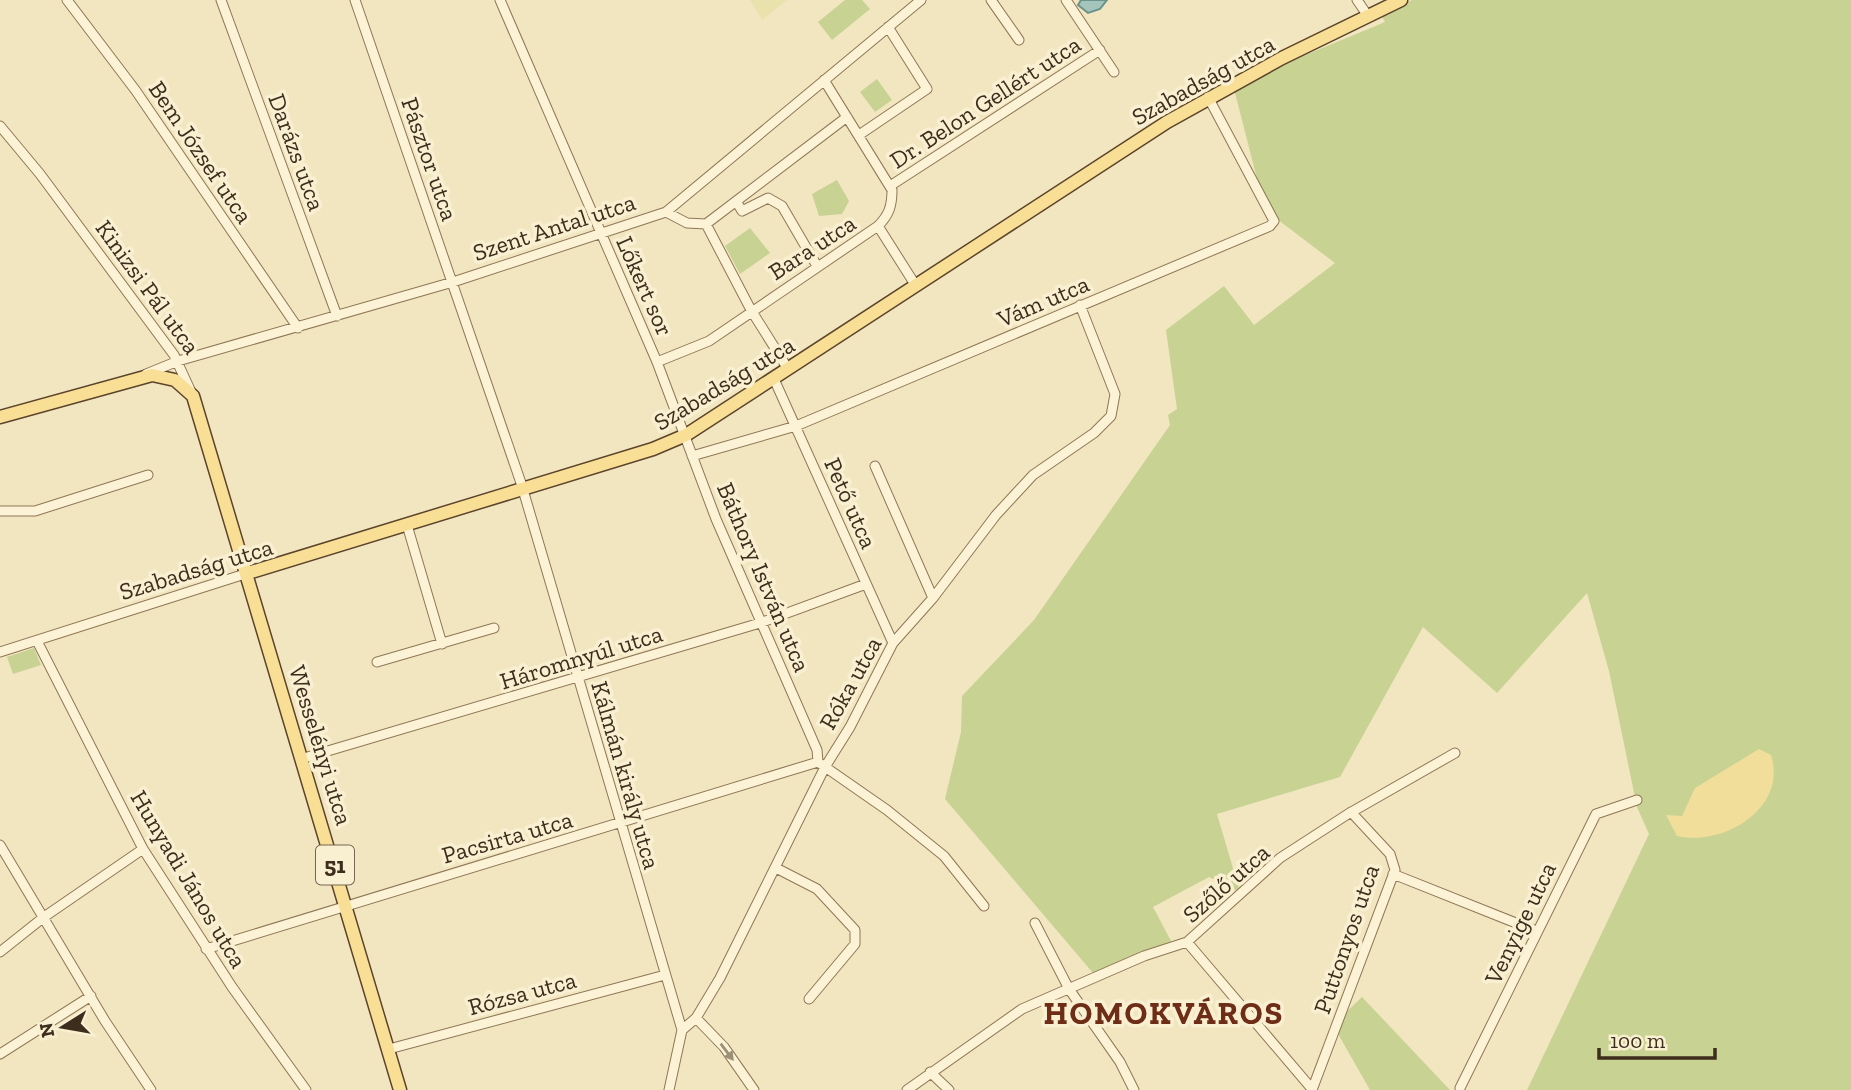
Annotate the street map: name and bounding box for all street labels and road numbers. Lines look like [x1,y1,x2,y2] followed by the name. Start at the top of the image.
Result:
[884,29,1086,175] street label: Dr. Belon Gellért utca
[1127,29,1280,131] street label: Szabadság utca
[143,75,259,229] street label: Bem József utca
[262,90,332,215] street label: Darázs utca
[395,94,465,225] street label: Pásztor utca
[469,187,639,267] street label: Szent Antal utca
[763,208,861,286] street label: Bara utca
[90,214,207,360] street label: Kinizsi Pál utca
[610,232,680,340] street label: Lőkert sor
[992,269,1094,334] street label: Vám utca
[649,329,800,436] street label: Szabadság utca
[818,453,884,553] street label: Pető utca
[711,478,817,676] street label: Báthory István utca
[116,532,276,606] street label: Szabadság utca
[496,618,666,695] street label: Háromnyúl utca
[813,631,887,734] street label: Róka utca
[283,662,359,829] street label: Wesselényi utca
[585,678,667,873] street label: Kálmán király utca
[125,785,254,973] street label: Hunyadi János utca
[438,804,576,869] street label: Pacsirta utca
[1177,837,1276,928] street label: Szőlő utca
[316,846,354,884] road number: 51
[1478,857,1562,990] street label: Venyige utca
[1307,860,1385,1017] street label: Puttonyos utca
[465,965,580,1021] street label: Rózsa utca

